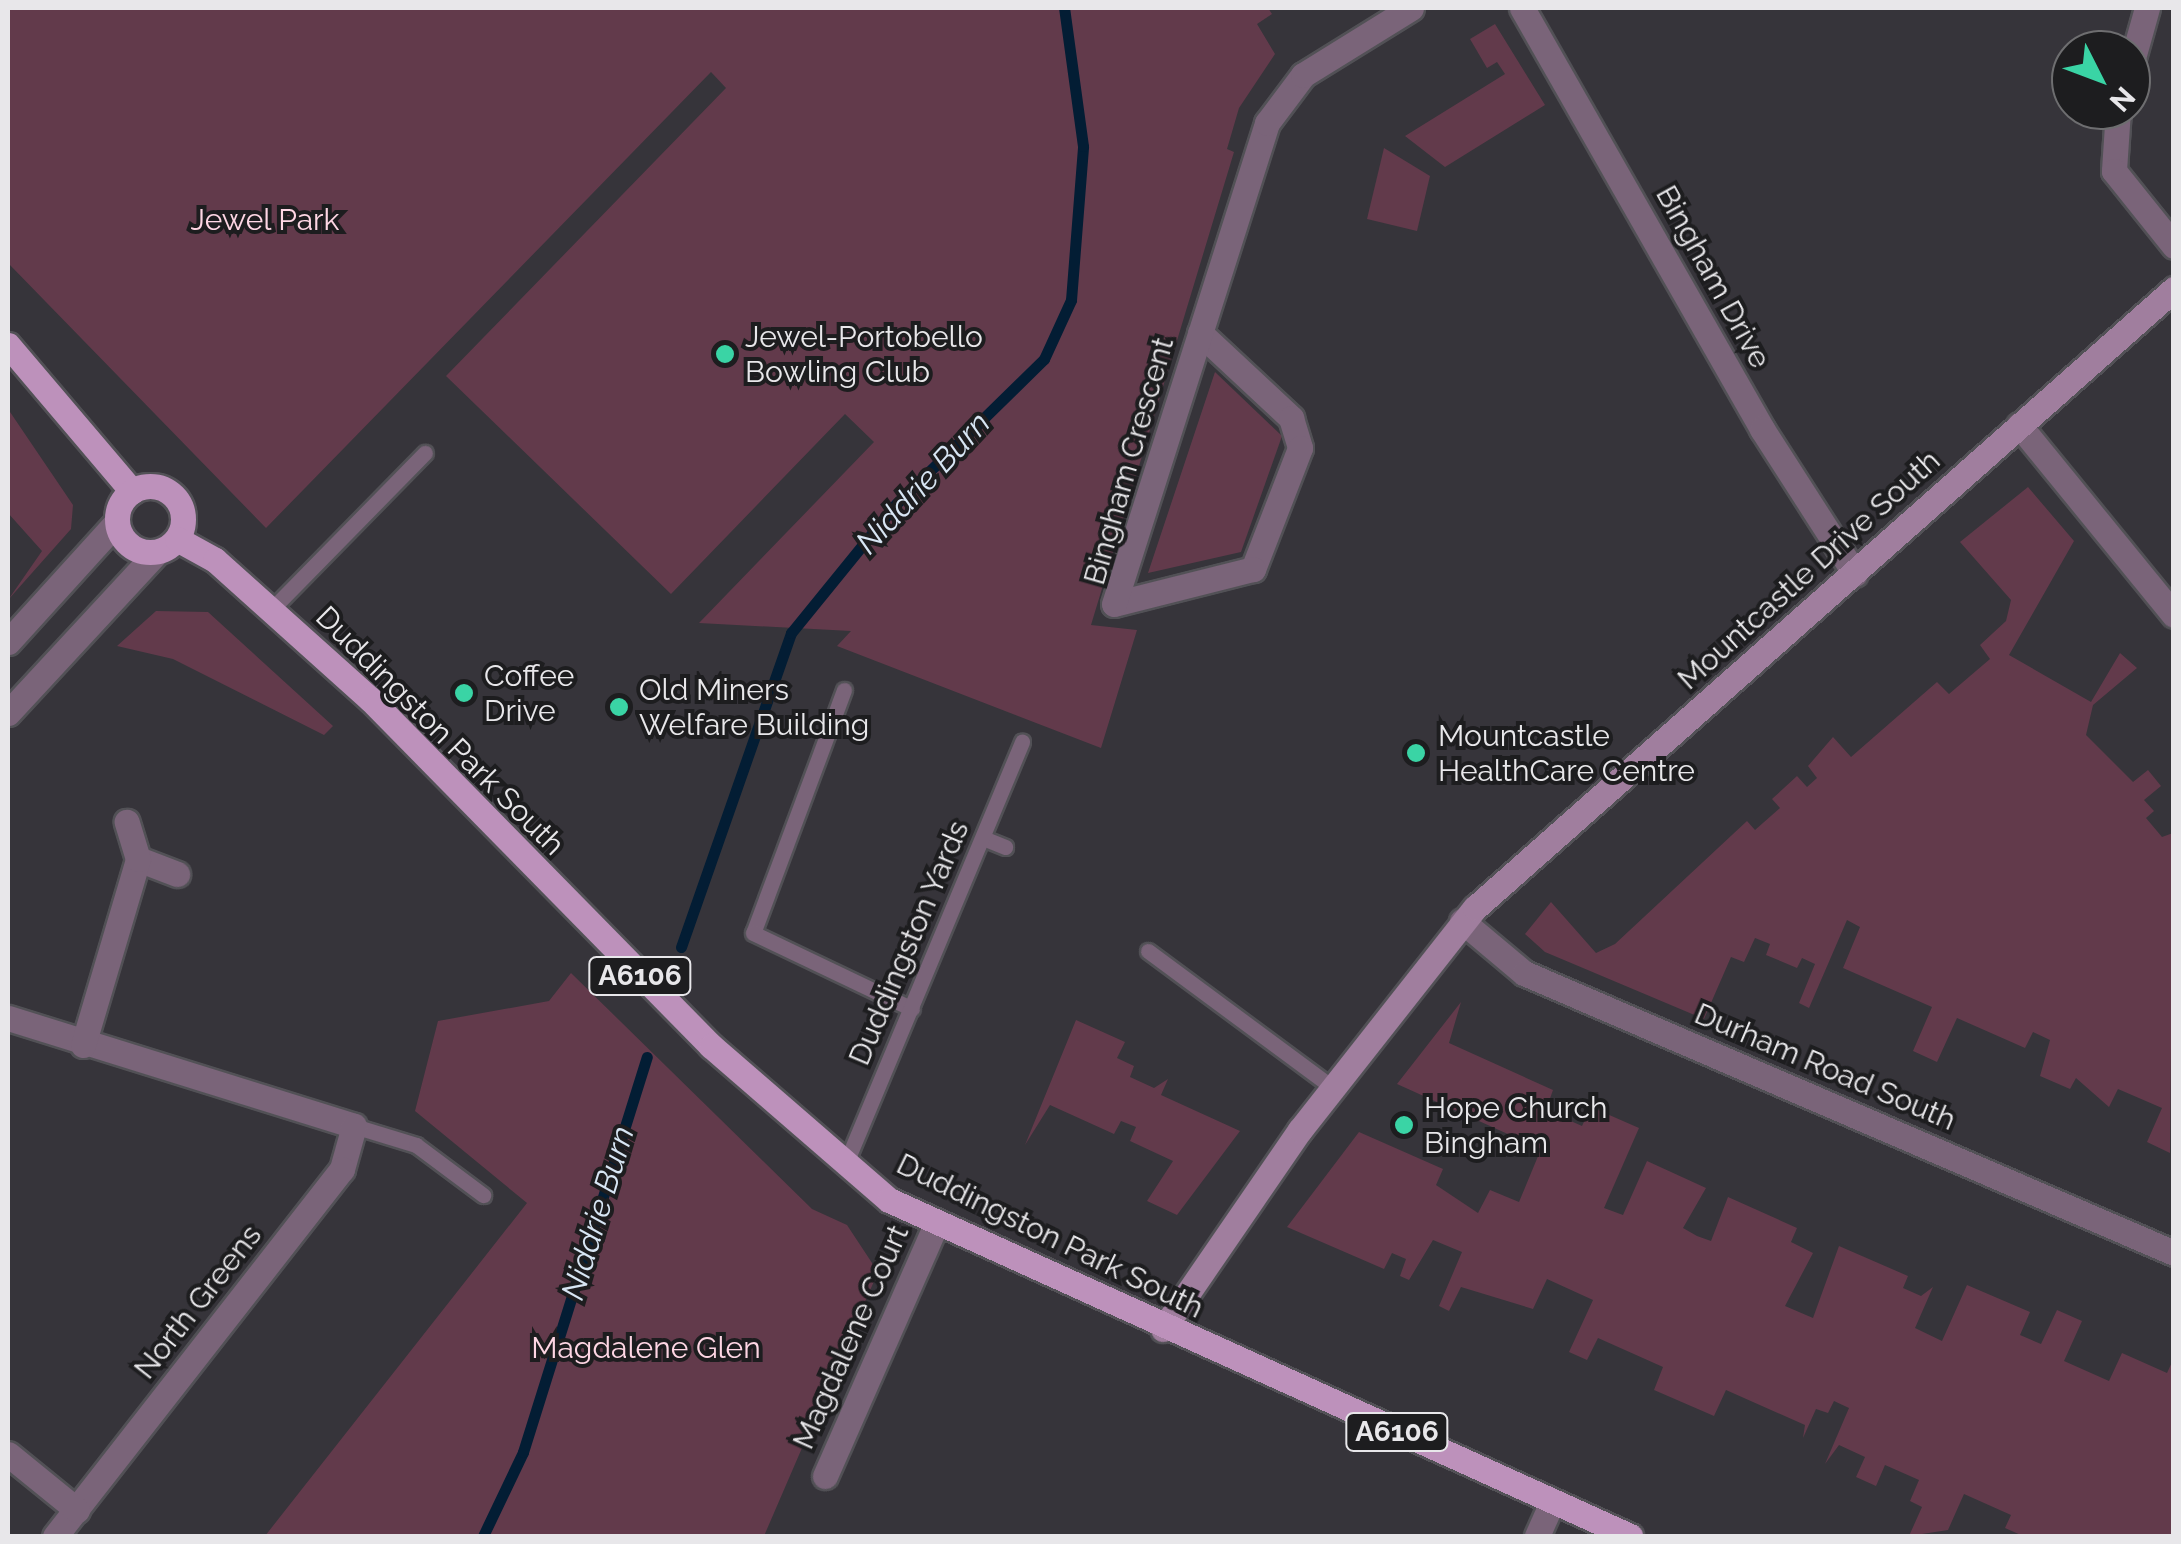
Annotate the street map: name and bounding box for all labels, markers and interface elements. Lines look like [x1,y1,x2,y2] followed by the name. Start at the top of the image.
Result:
[2051,30,2151,130] north arrow
[2103,80,2142,118] text: N
[1648,179,1778,375] street label: Bingham Drive
[190,202,340,238] park label: Jewel Park
[745,319,983,390] place label: Jewel-Portobello Bowling Club
[1076,333,1182,589] street label: Bingham Crescent
[714,343,736,365] marker: Jewel-Portobello Bowling Club
[848,404,998,562] water label: Niddrie Burn
[1671,443,1947,697] street label: Mountcastle Drive South
[308,599,572,863] street label: Duddingston Park South
[484,658,574,728] place label: Coffee Drive
[639,672,869,742] place label: Old Miners Welfare Building
[453,682,475,704] marker: Coffee Drive
[608,696,630,718] marker: Old Miners Welfare Building
[1438,718,1695,788] place label: Mountcastle HealthCare Centre
[1403,740,1429,766] marker: Mountcastle HealthCare Centre
[841,815,977,1071] street label: Duddingston Yards
[588,953,692,999] road number: A6106
[1689,996,1961,1138] street label: Durham Road South
[1424,1090,1607,1160] place label: Hope Church Bingham
[1393,1114,1415,1136] marker: Hope Church Bingham
[553,1122,643,1304] water label: Niddrie Burn
[891,1146,1209,1326] street label: Duddingston Park South
[127,1218,269,1386] street label: North Greens
[785,1219,917,1455] street label: Magdalene Court
[531,1330,761,1366] park label: Magdalene Glen
[1344,1409,1450,1455] road number: A6106

